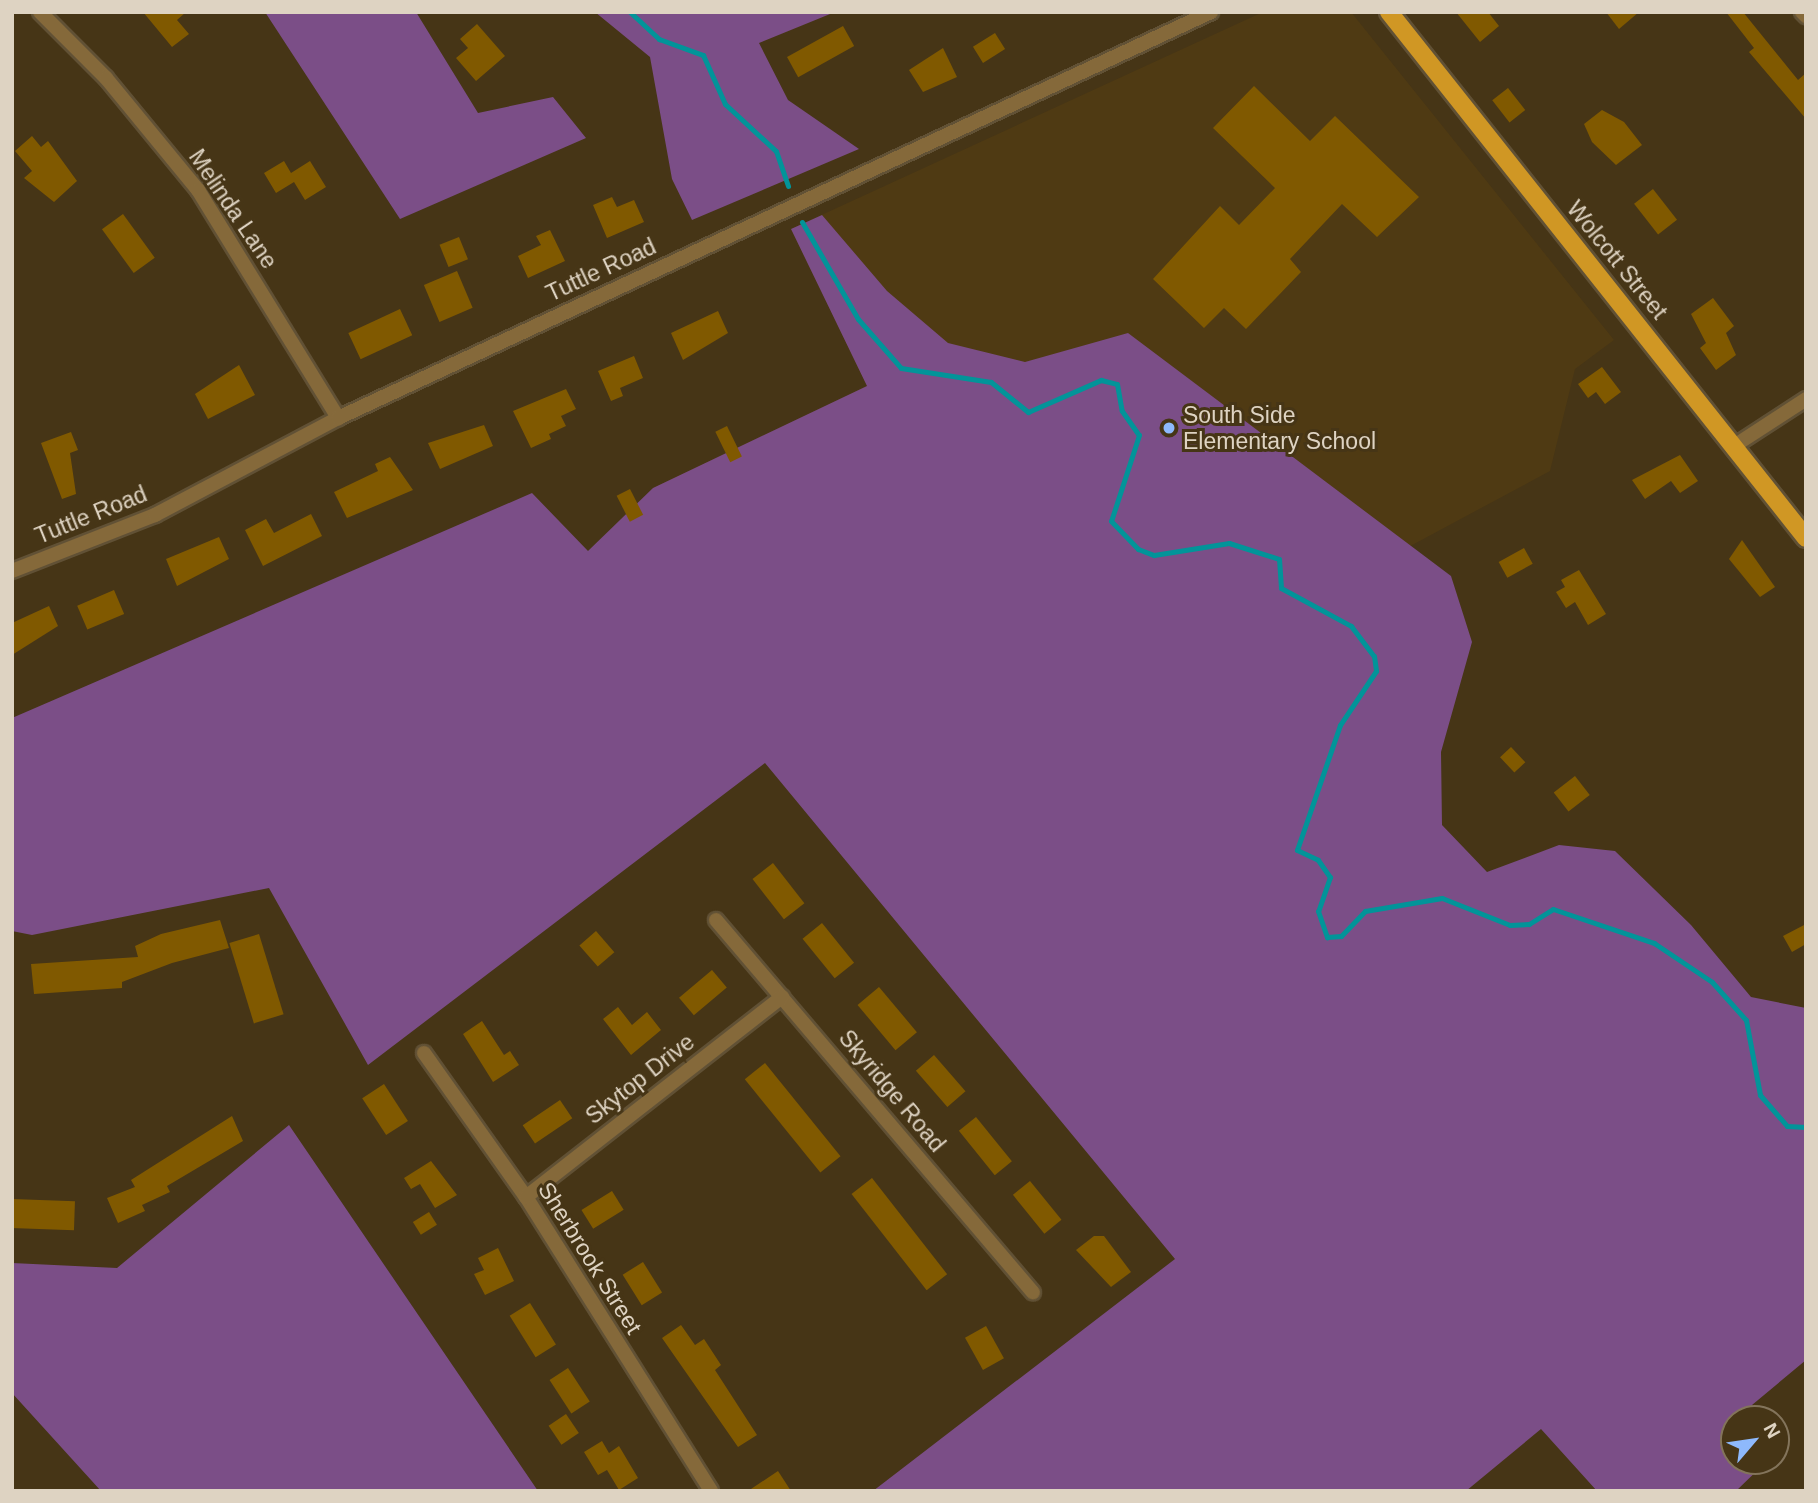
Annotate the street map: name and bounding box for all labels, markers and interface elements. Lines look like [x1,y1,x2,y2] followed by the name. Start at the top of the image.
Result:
[183,144,283,274] street label: Melinda Lane
[1561,195,1673,325] street label: Wolcott Street
[542,233,660,307] street label: Tuttle Road
[1183,401,1376,455] place label: South Side Elementary School
[1161,420,1177,436] marker: South Side Elementary School
[31,480,151,550] street label: Tuttle Road
[833,1024,951,1158] street label: Skyridge Road
[580,1028,700,1130] street label: Skytop Drive
[532,1177,648,1339] street label: Sherbrook Street
[1720,1405,1790,1475] north arrow
[1760,1419,1785,1442] text: N

